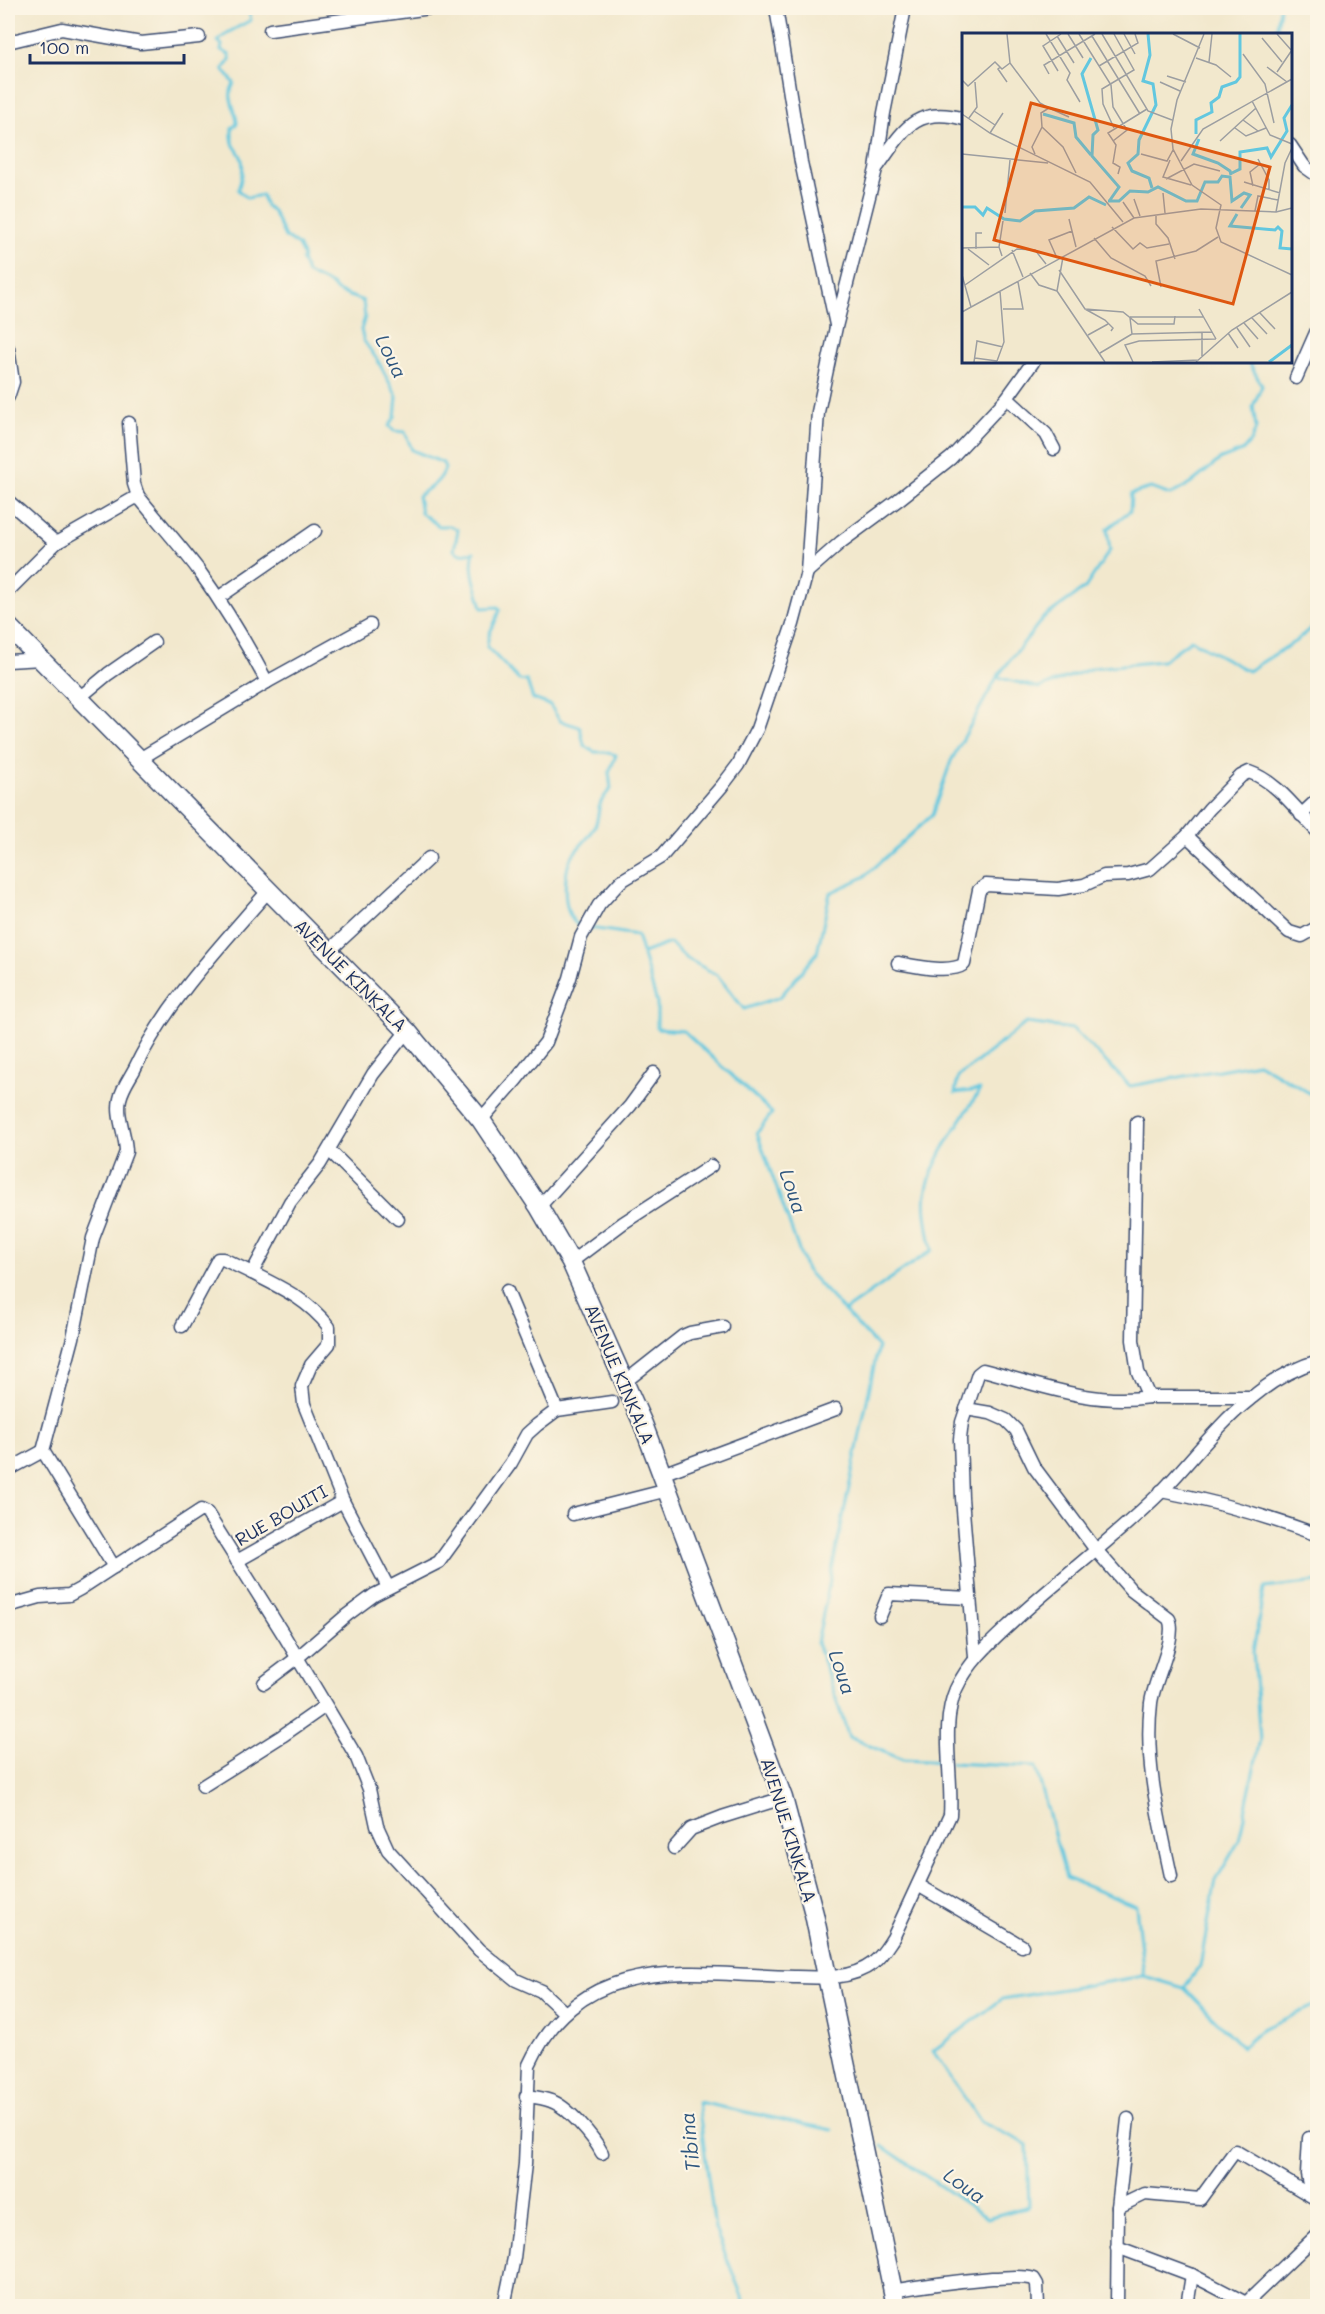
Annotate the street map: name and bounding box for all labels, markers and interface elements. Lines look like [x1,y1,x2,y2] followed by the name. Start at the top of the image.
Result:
[30,27,184,65] scale bar
[962,33,1292,363] inset map
[39,35,89,59] text: 100 m
[370,330,414,382] water label: Loua
[289,913,413,1037] street label: AVENUE KINKALA
[774,1165,814,1217] water label: Loua
[580,1300,660,1448] street label: AVENUE KINKALA
[230,1479,332,1551] street label: RUE BOUITI
[823,1646,863,1698] water label: Loua
[756,1755,822,1905] street label: AVENUE KINKALA
[673,2111,705,2173] water label: Tibina
[939,2161,991,2209] water label: Loua

